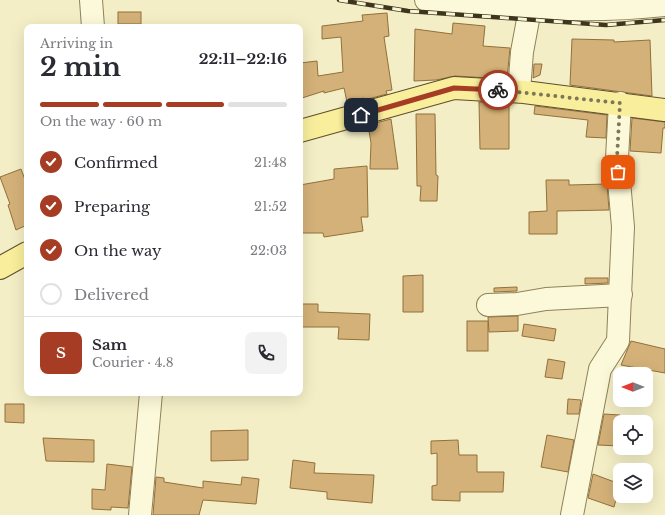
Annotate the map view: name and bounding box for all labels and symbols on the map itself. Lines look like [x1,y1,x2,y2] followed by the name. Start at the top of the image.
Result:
[478,70,518,110] courier
[344,98,378,132] pin
[601,155,635,189] pin
[613,367,653,407] north arrow

